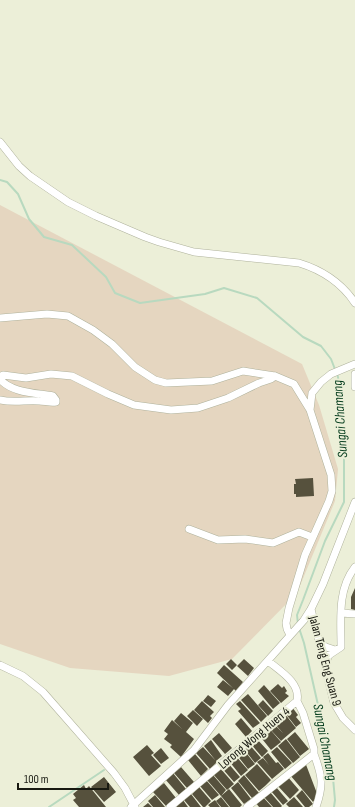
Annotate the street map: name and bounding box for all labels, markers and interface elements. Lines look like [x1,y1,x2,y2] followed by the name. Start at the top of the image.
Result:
[329,379,351,458] water label: Sungai Chamang
[305,613,345,708] street label: Jalan Teng Eng Suan 9
[309,702,341,782] water label: Sungai Chamang
[215,703,294,773] street label: Lorong Wong Huen 4
[18,765,108,791] scale bar
[24,772,49,787] text: 100 m

